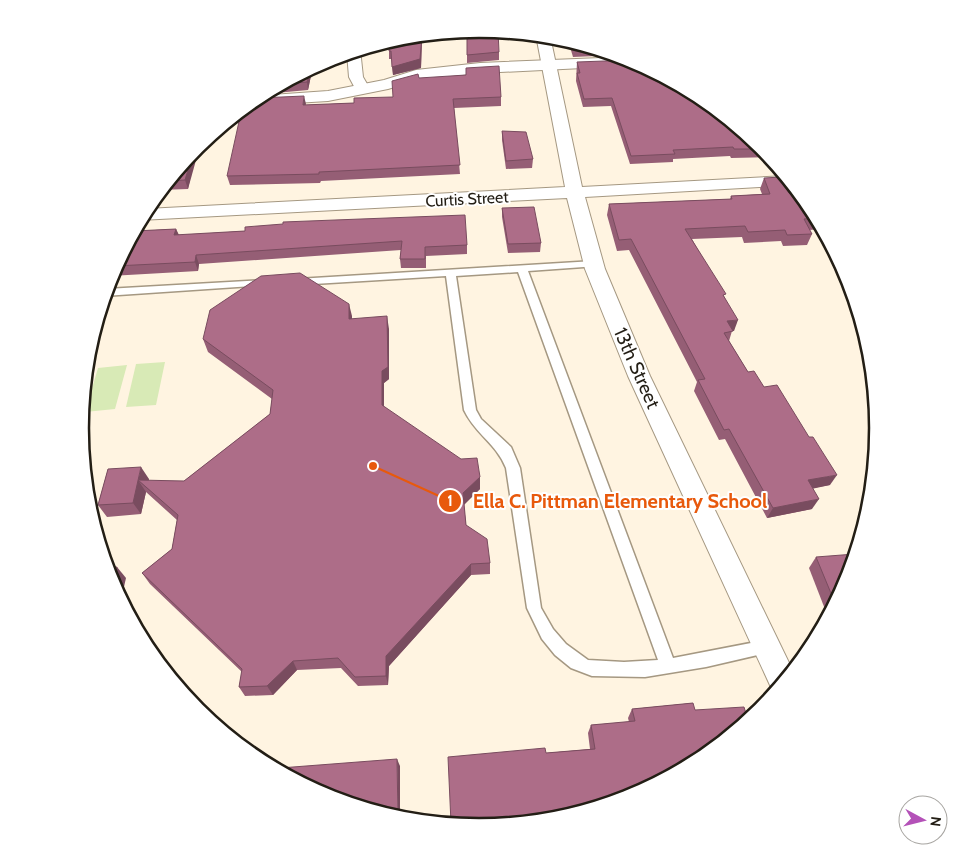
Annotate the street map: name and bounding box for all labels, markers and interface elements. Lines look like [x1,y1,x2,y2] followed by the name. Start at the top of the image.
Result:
[425,187,510,211] street label: Curtis Street
[609,324,665,413] street label: 13th Street
[438,483,778,518] callout: Ella C. Pittman Elementary School
[473,489,767,513] text: Ella C. Pittman Elementary School
[447,492,453,510] text: 1
[898,795,948,845] north arrow
[926,816,945,828] text: N

